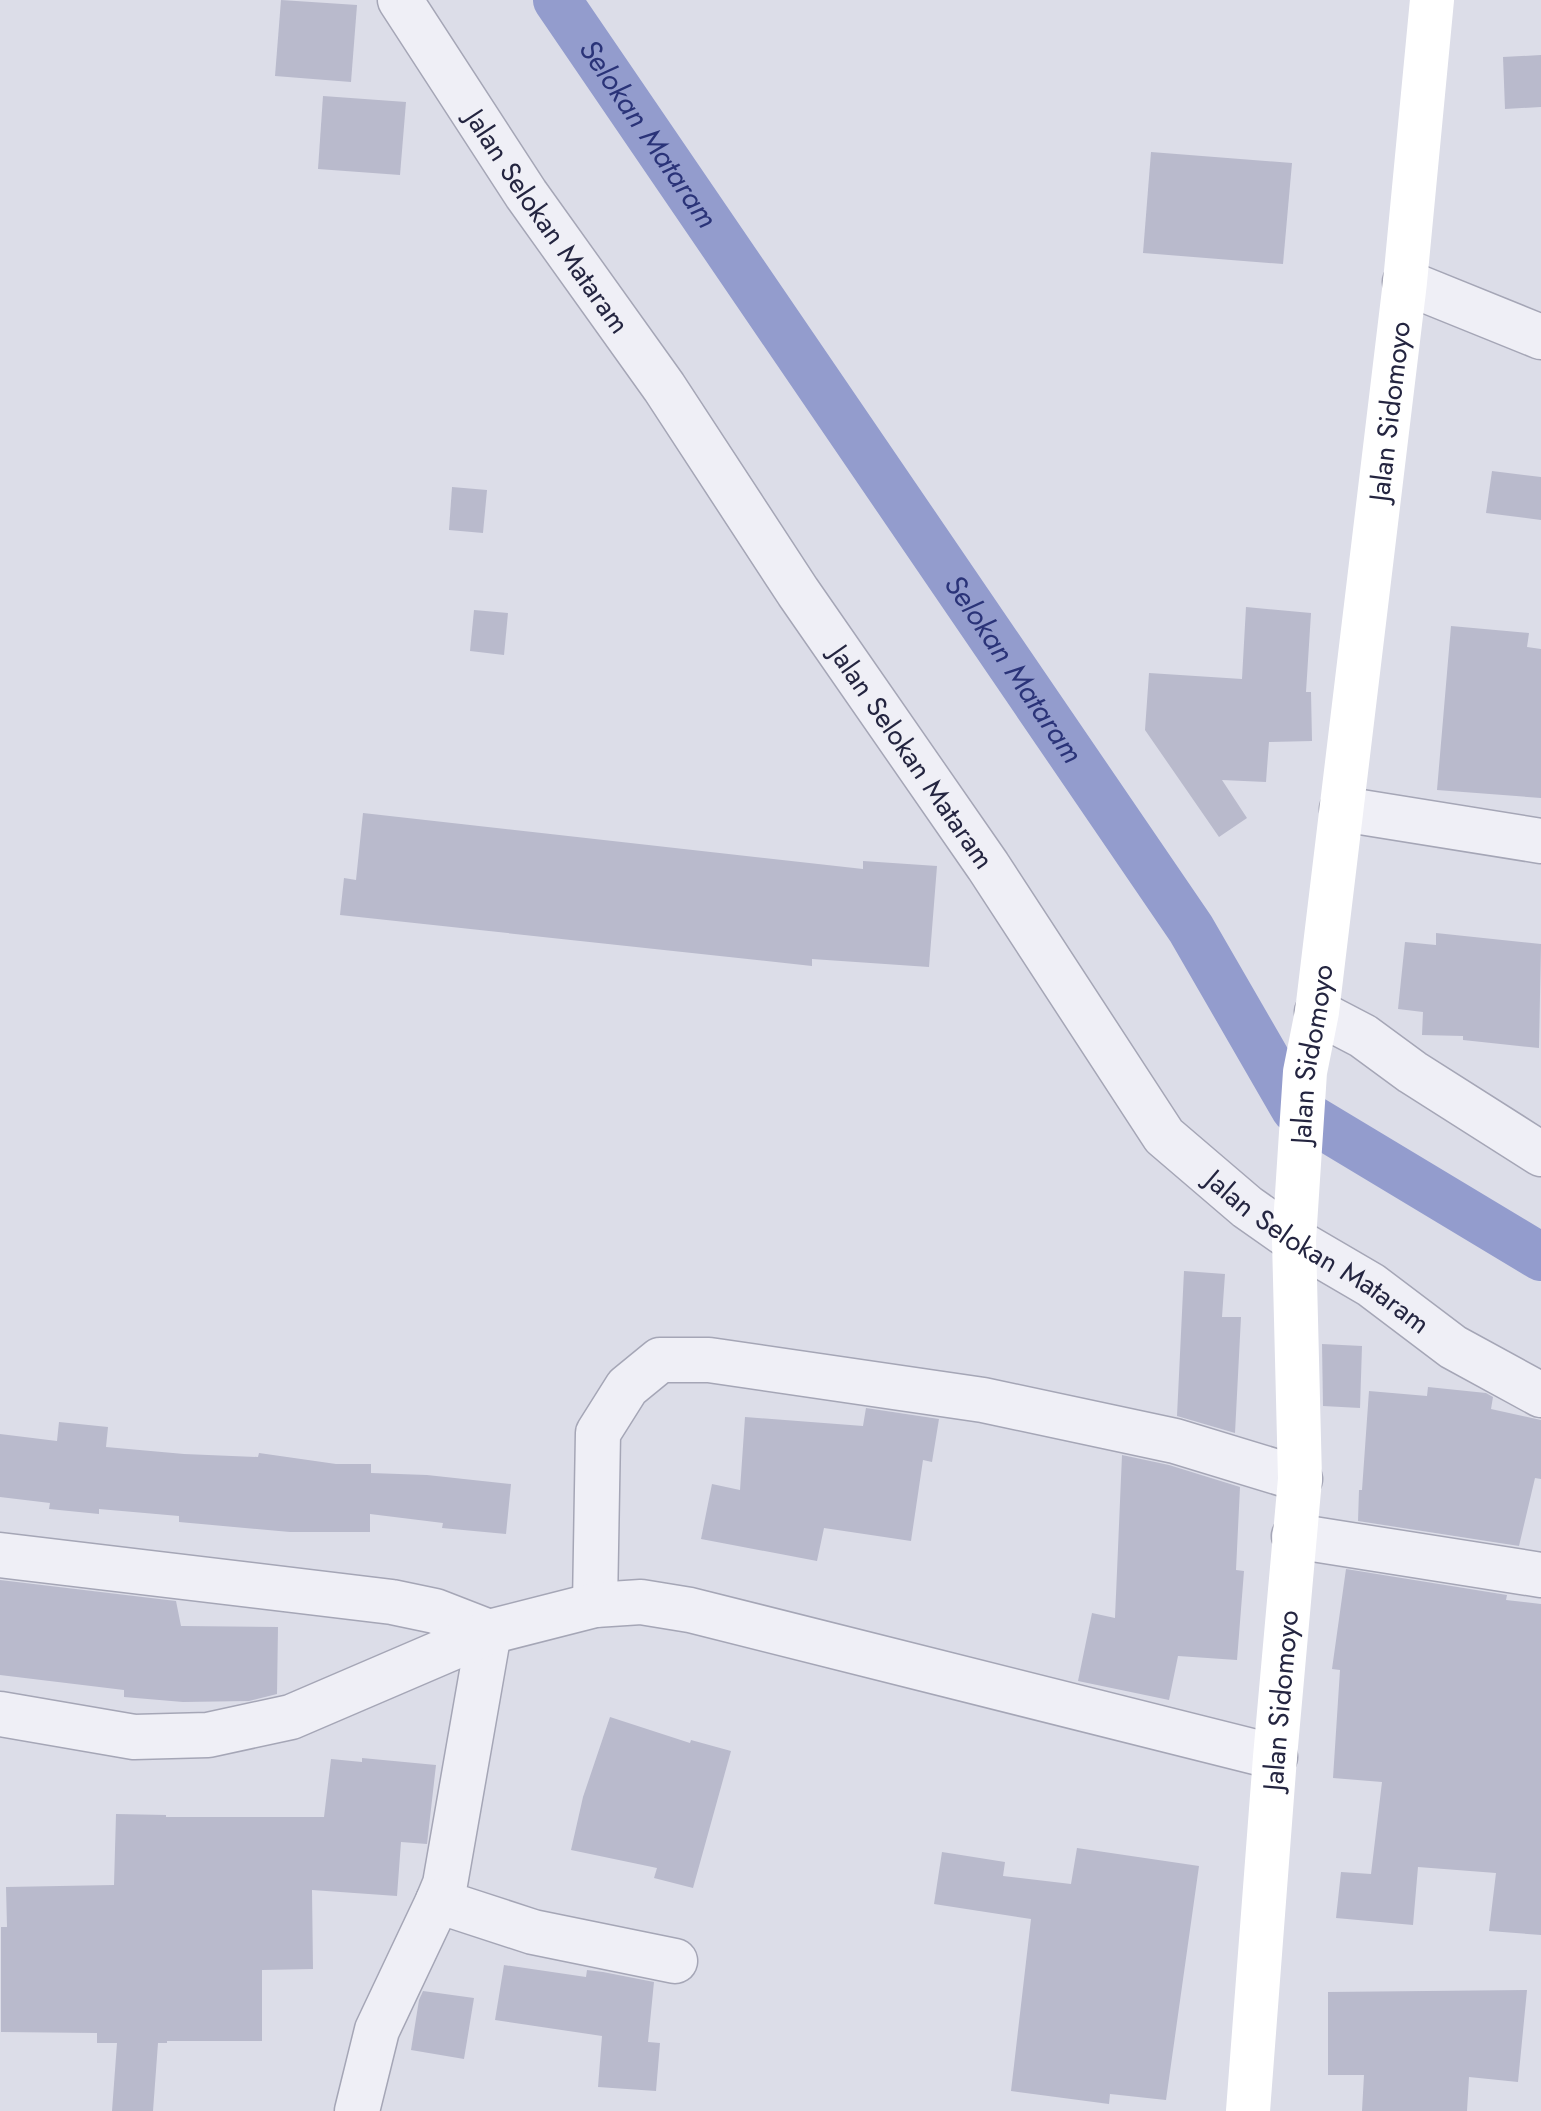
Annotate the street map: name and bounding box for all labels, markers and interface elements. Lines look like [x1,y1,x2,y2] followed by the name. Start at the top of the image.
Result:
[569,30,729,237] water label: Selokan Mataram
[453,98,639,342] street label: Jalan Selokan Mataram
[1358,319,1421,507] street label: Jalan Sidomoyo
[934,566,1094,772] water label: Selokan Mataram
[817,633,1004,878] street label: Jalan Selokan Mataram
[1280,962,1344,1149] street label: Jalan Sidomoyo
[1193,1157,1438,1344] street label: Jalan Selokan Mataram
[1252,1608,1309,1796] street label: Jalan Sidomoyo

